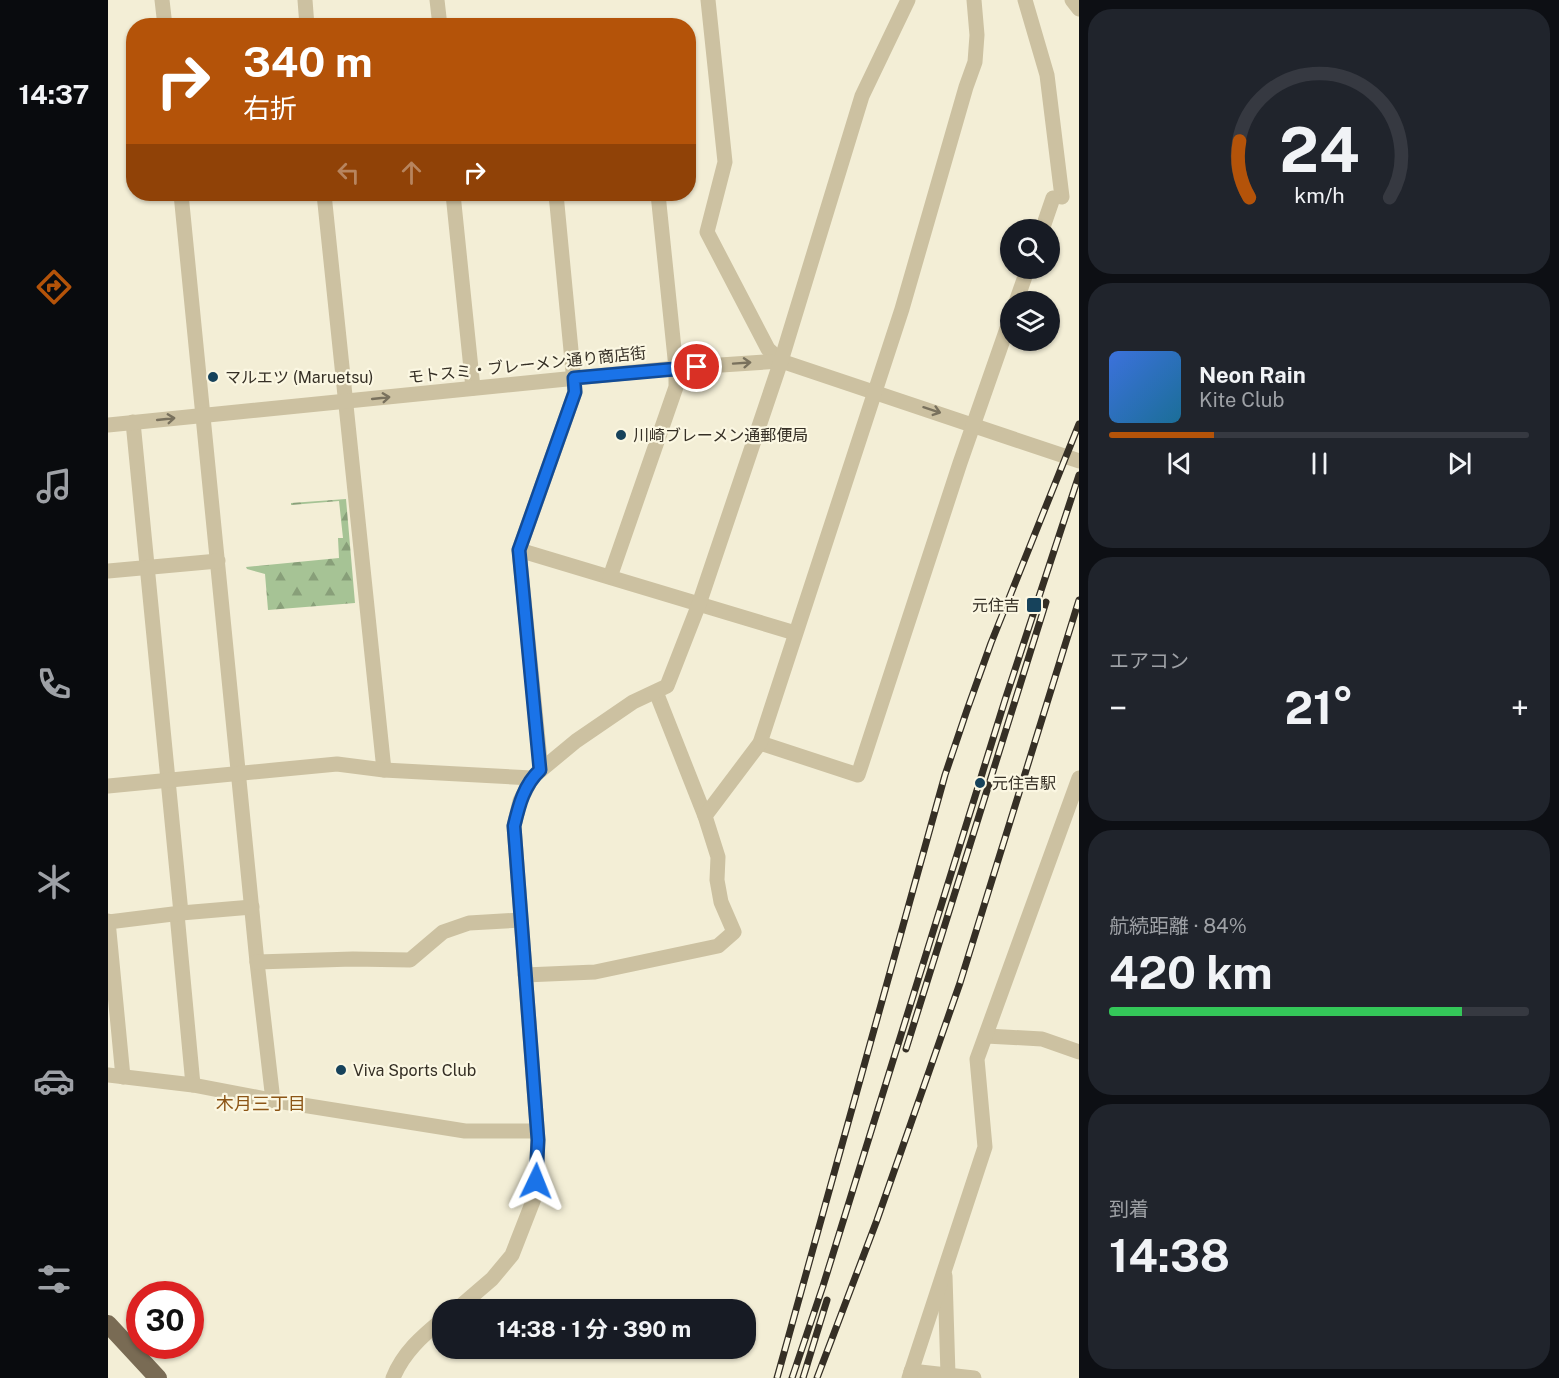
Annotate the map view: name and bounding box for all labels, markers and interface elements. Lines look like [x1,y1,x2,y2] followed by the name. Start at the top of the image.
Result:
[243,37,373,86] text: 340 m
[144,42,222,120] icon: right
[19,78,89,110] text: 14:37
[243,92,297,124] text: 右折
[1279,114,1359,187] text: 24
[332,156,365,189] icon: left
[395,156,428,189] icon: ahead
[458,156,491,189] icon: right
[1294,184,1344,209] text: km/h
[1000,219,1060,351] map controls
[1000,219,1060,279] button: search
[33,266,75,308] icon: directions
[1000,291,1060,351] button: layers
[671,341,722,392] pin
[407,343,647,387] street label: モトスミ・ブレーメン通り商店街
[680,350,713,383] icon: arrive
[732,358,752,369] one-way arrow
[1199,362,1306,388] text: Neon Rain
[225,368,373,387] place label: マルエツ (Maruetsu)
[206,370,220,384] marker: マルエツ (Maruetsu)
[1199,388,1284,412] text: Kite Club
[371,392,391,403] one-way arrow
[922,406,941,417] one-way arrow
[156,413,176,424] one-way arrow
[633,426,808,445] place label: 川崎ブレーメン通郵便局
[614,428,628,442] marker: 川崎ブレーメン通郵便局
[1163,447,1196,480] icon: previous
[1303,447,1336,480] icon: pause
[1443,447,1476,480] icon: next
[33,465,75,507] icon: music
[972,596,1020,615] place label: 元住吉
[1025,596,1043,614] marker: 元住吉
[1109,649,1189,673] text: エアコン
[33,663,75,705] icon: phone
[1284,681,1354,734] text: 21°
[1109,689,1127,727] text: −
[1511,689,1529,727] text: +
[992,774,1056,793] place label: 元住吉駅
[973,776,987,790] marker: 元住吉駅
[33,861,75,903] icon: climate
[1109,914,1247,938] text: 航続距離 · 84%
[1109,946,1273,999] text: 420 km
[33,1060,75,1102] icon: car
[353,1061,476,1080] place label: Viva Sports Club
[334,1063,348,1077] marker: Viva Sports Club
[216,1093,306,1114] district label: 木月三丁目
[504,1149,568,1213] position arrow
[1109,1197,1149,1221] text: 到着
[1109,1229,1230,1282] text: 14:38
[33,1258,75,1300] icon: filters
[126,1281,204,1359] speed limit sign: 30
[497,1316,691,1342] text: 14:38 · 1 分 · 390 m

